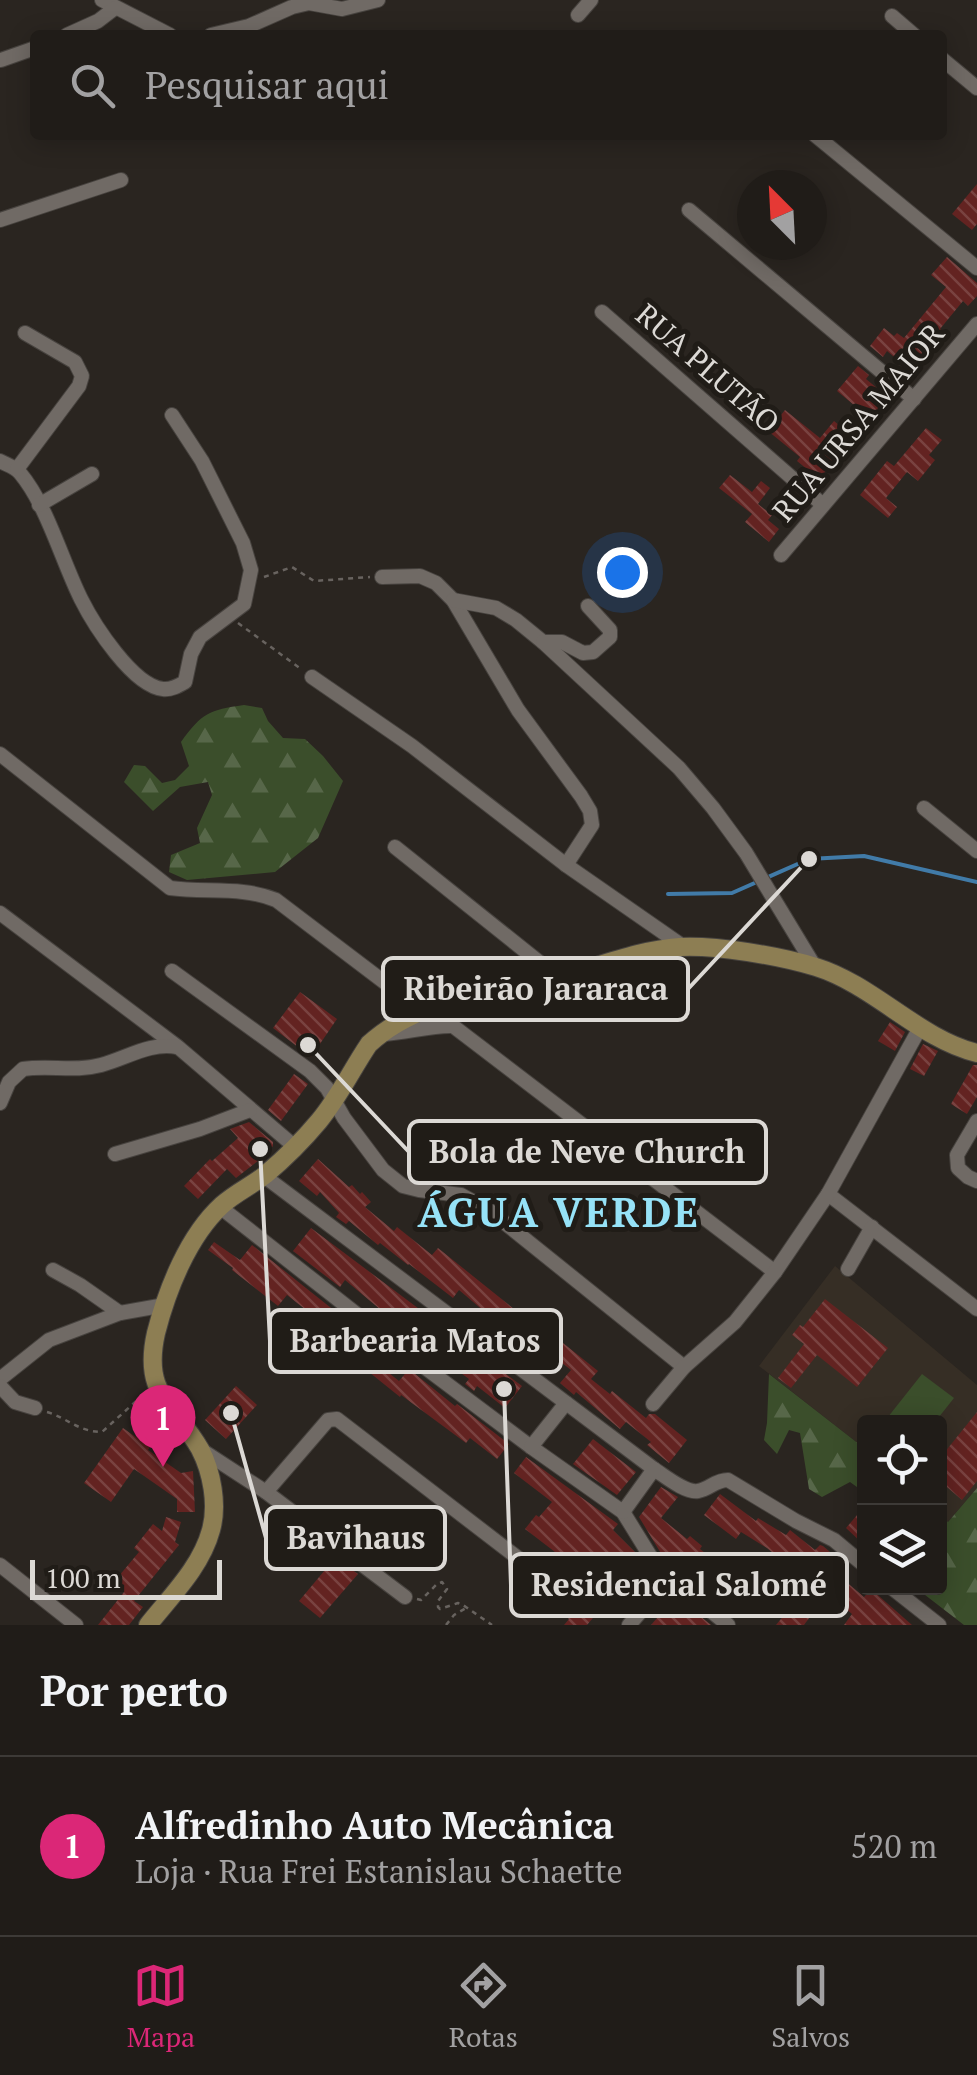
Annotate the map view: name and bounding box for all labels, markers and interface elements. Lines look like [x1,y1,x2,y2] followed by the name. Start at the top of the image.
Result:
[30,30,947,140] search box
[65,58,120,113] icon: search
[145,60,389,110] text: Pesquisar aqui
[737,170,827,260] north arrow
[628,294,788,442] street label: RUA PLUTÃO
[763,314,953,530] street label: RUA URSA MAIOR
[597,547,648,598] your location
[383,958,688,1020] callout: Ribeirão Jararaca
[404,967,669,1009] text: Ribeirão Jararaca
[409,1121,766,1183] callout: Bola de Neve Church
[429,1130,746,1172] text: Bola de Neve Church
[417,1185,701,1238] district label: ÁGUA VERDE
[270,1310,561,1372] callout: Barbearia Matos
[290,1319,540,1361] text: Barbearia Matos
[130,1384,196,1467] pin: 1
[857,1415,947,1595] map controls
[857,1415,947,1505] button: locate
[857,1505,947,1595] button: layers
[266,1507,445,1569] callout: Bavihaus
[286,1516,426,1558] text: Bavihaus
[511,1554,847,1616] callout: Residencial Salomé
[30,1555,222,1600] scale bar
[45,1559,121,1596] text: 100 m
[531,1563,827,1605] text: Residencial Salomé
[40,1662,228,1718] text: Por perto
[135,1800,614,1850] text: Alfredinho Auto Mecânica
[63,1825,82,1867] text: 1
[850,1825,937,1867] text: 520 m
[135,1850,623,1892] text: Loja · Rua Frei Estanislau Schaette
[127,1958,195,2055] tab: Mapa
[449,1958,518,2055] tab: Rotas
[771,1958,850,2055] tab: Salvos

